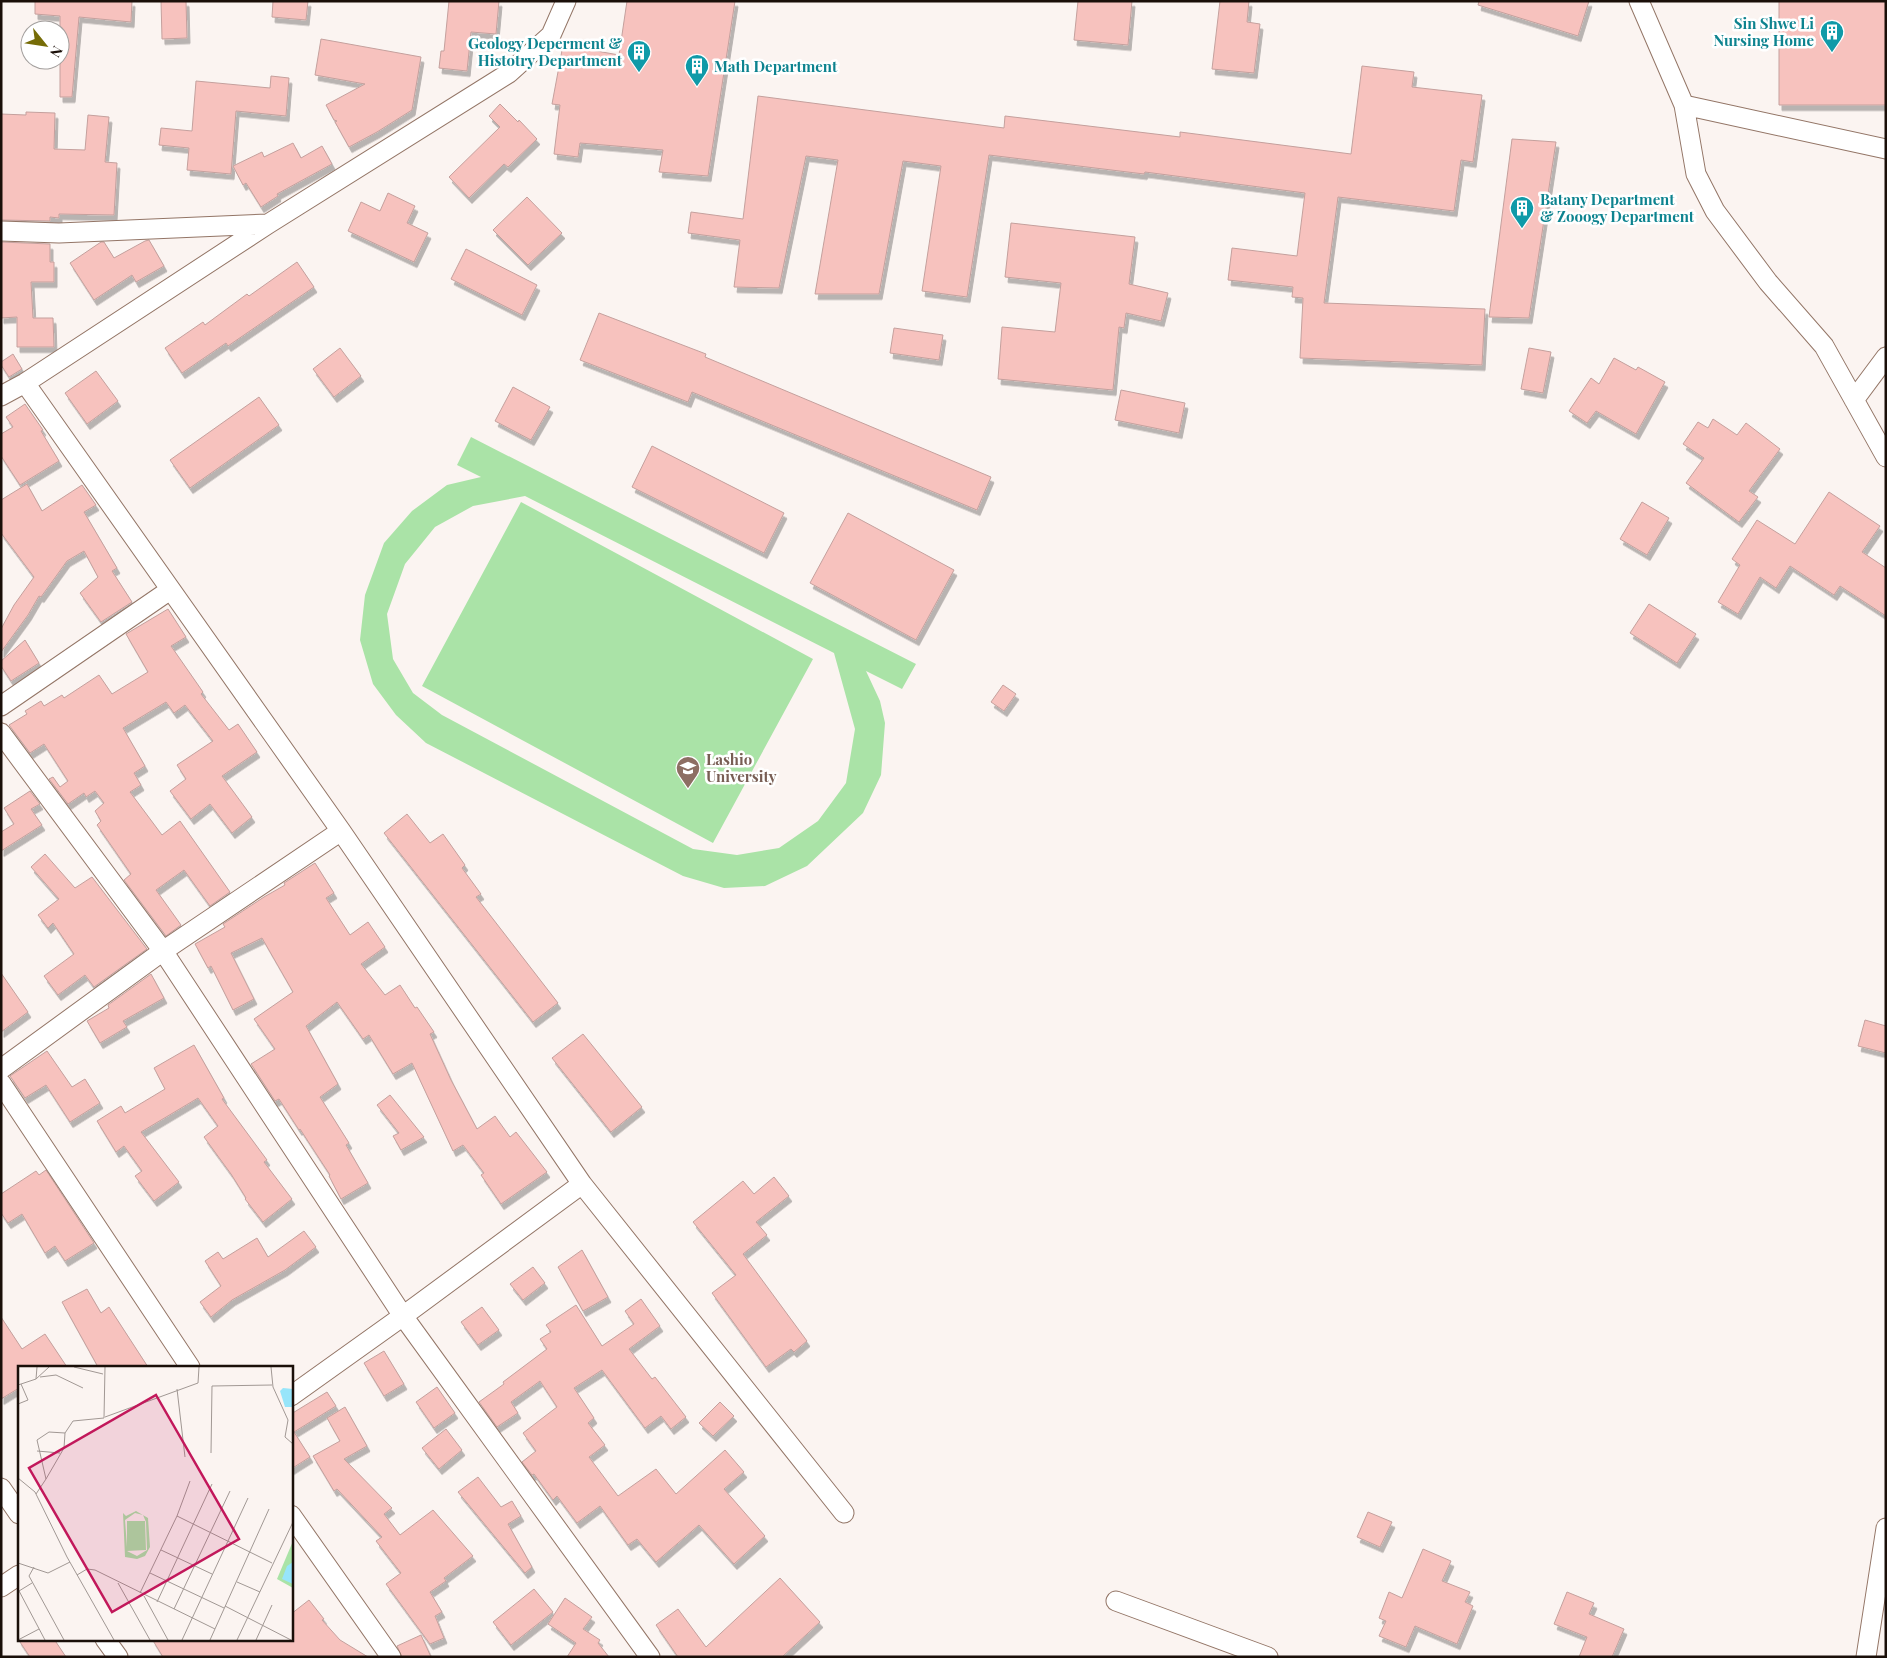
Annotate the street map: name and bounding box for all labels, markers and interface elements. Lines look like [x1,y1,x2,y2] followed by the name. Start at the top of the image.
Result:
[1713,13,1814,50] place label: Sin Shwe Li Nursing Home
[1819,19,1845,53] building icon: Sin Shwe Li Nursing Home
[20,20,70,70] north arrow
[468,33,623,70] place label: Geology Deperment & Histotry Department
[626,39,652,73] building icon: Geology Deperment & Histotry Department
[46,43,67,61] text: N
[684,53,710,87] building icon: Math Department
[714,56,838,76] place label: Math Department
[1540,189,1695,226] place label: Batany Department & Zooogy Department
[1509,195,1535,229] building icon: Batany Department & Zooogy Department
[706,749,777,786] place label: Lashio University
[675,755,701,789] school or university icon: Lashio University
[18,1366,292,1640] inset map

